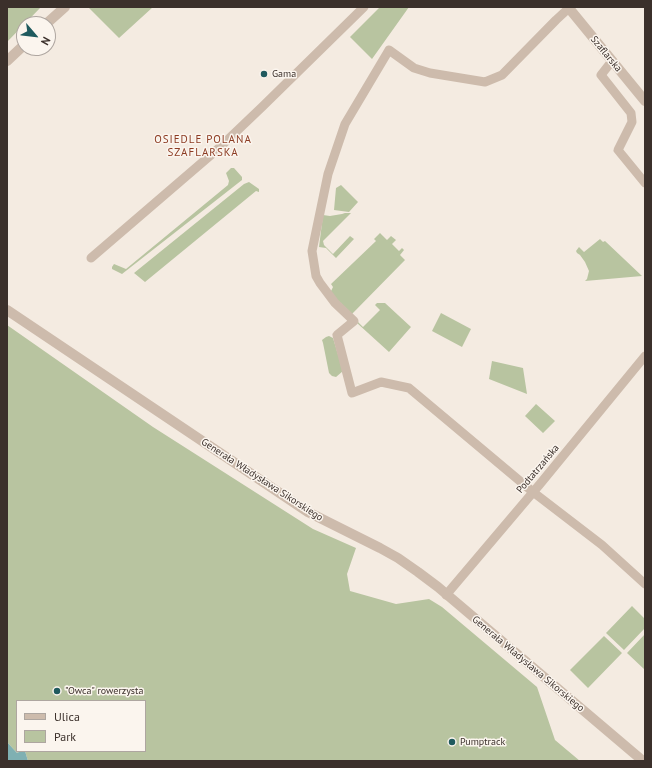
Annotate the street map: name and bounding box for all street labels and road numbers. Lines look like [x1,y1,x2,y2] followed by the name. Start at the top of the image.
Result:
[588,34,624,74] street label: Szaflarska
[199,436,325,524] street label: Generała Władysława Sikorskiego
[514,442,562,496] street label: Podtatrzańska
[469,614,587,714] street label: Generała Władysława Sikorskiego

